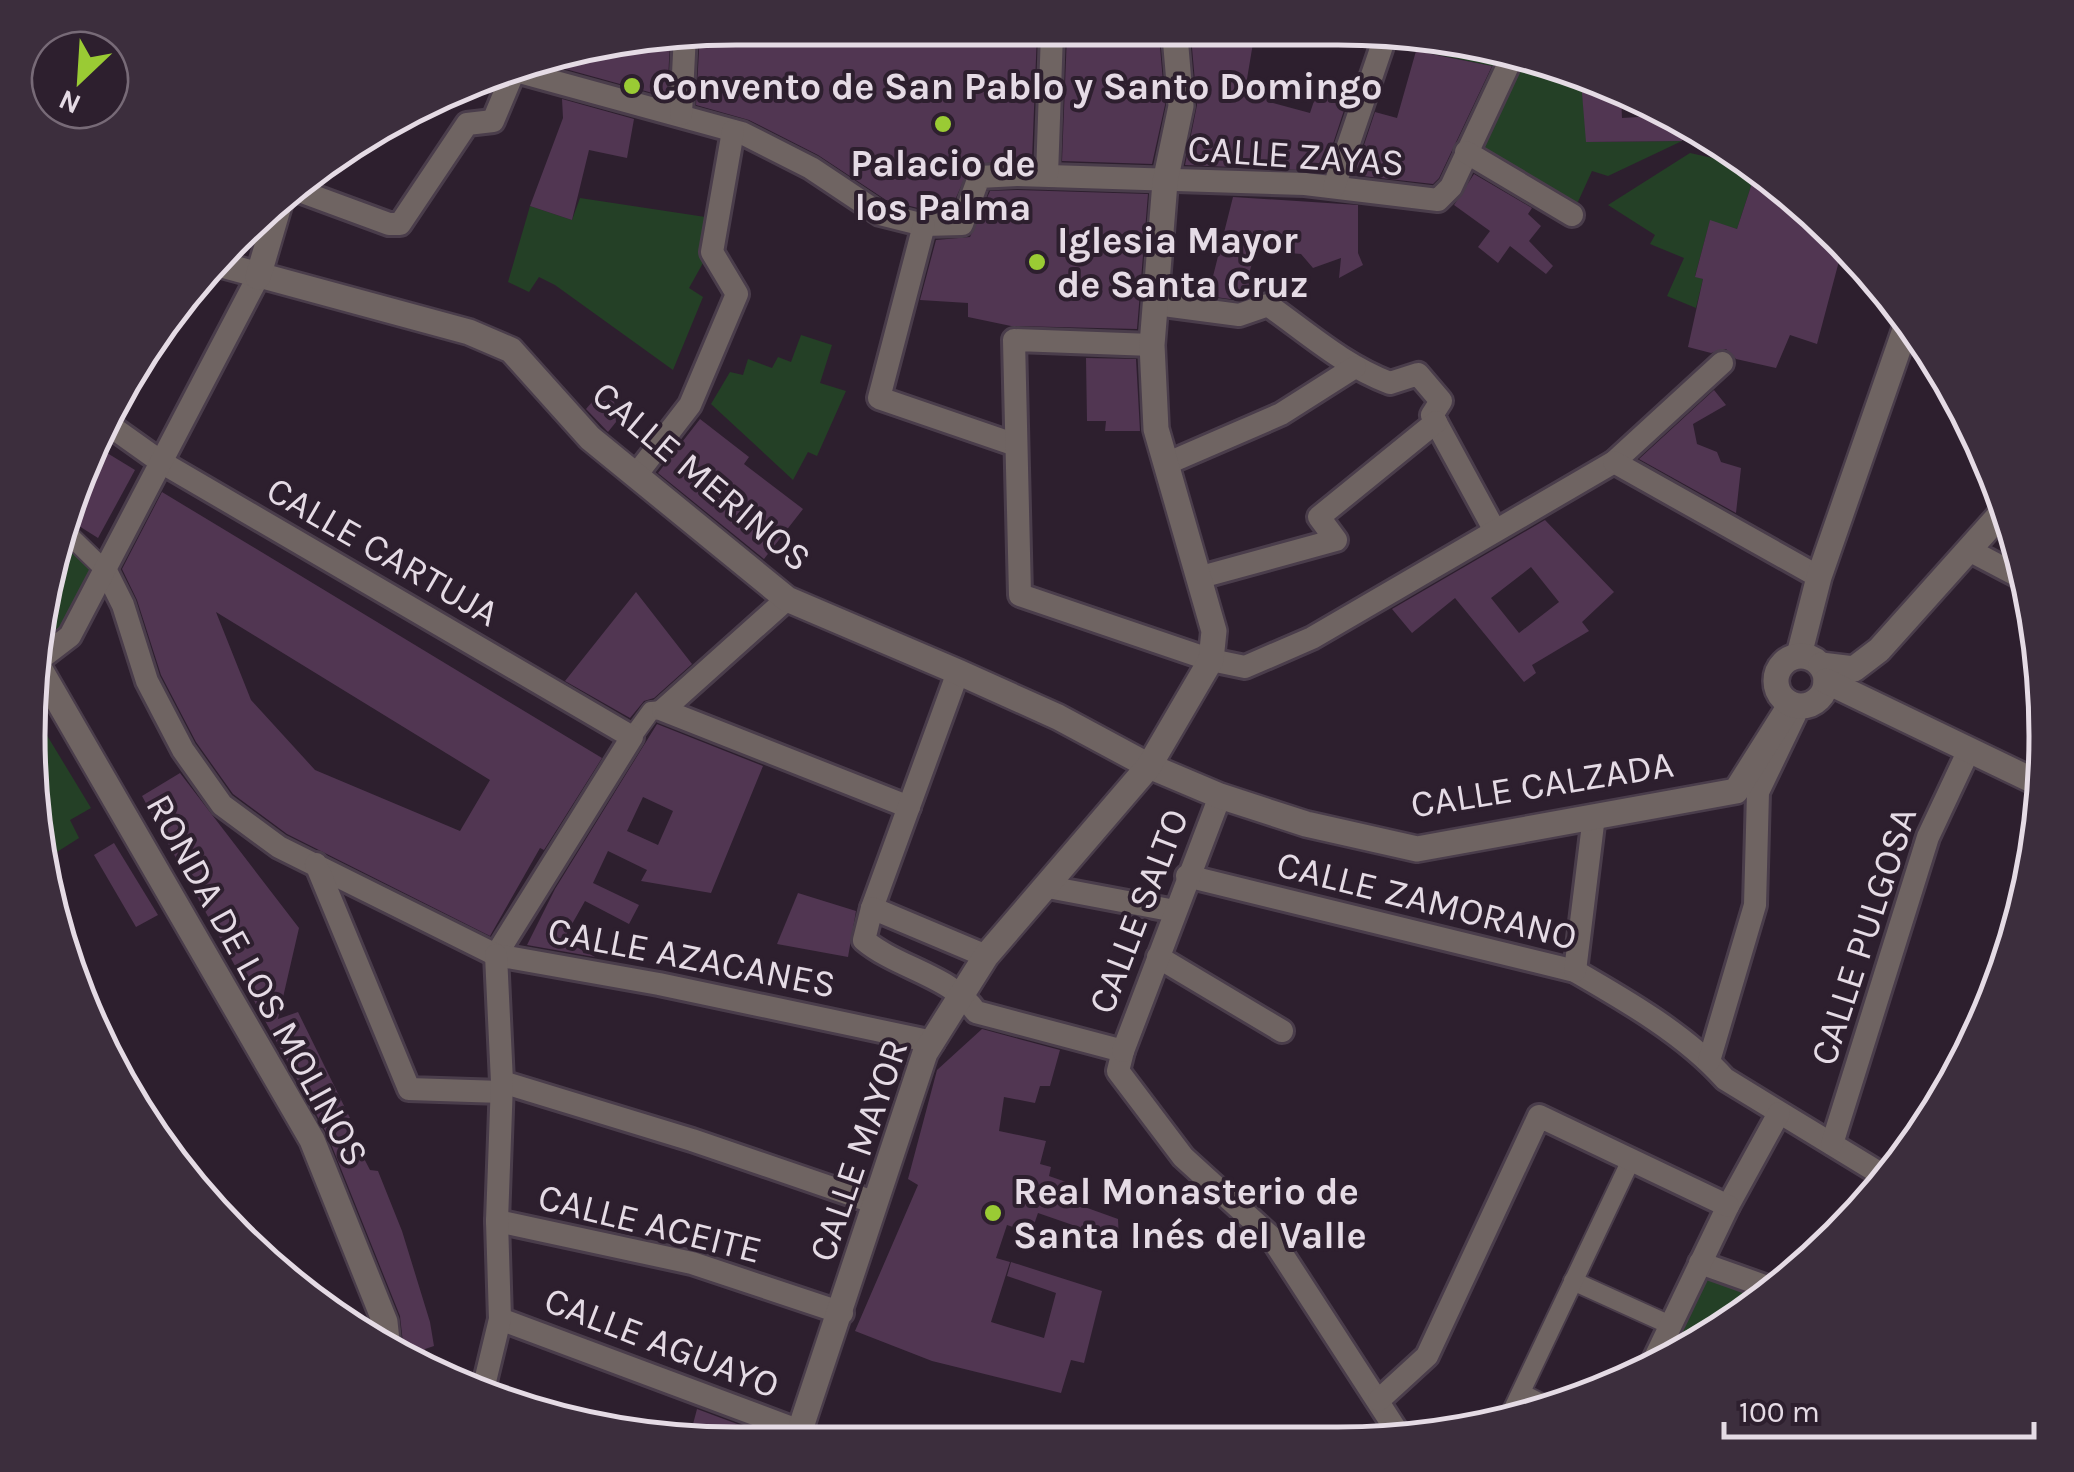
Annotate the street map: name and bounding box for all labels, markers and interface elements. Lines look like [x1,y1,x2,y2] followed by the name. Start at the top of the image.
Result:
[30,30,130,130] north arrow
[652,64,1382,109] place label: Convento de San Pablo y Santo Domingo
[621,75,643,97] marker: Convento de San Pablo y Santo Domingo
[54,83,86,121] text: N
[932,113,954,135] marker: Palacio de los Palma
[1186,125,1406,186] street label: CALLE ZAYAS
[850,141,1036,230] place label: Palacio de los Palma
[1057,218,1309,307] place label: Iglesia Mayor de Santa Cruz
[1026,251,1048,273] marker: Iglesia Mayor de Santa Cruz
[583,372,820,581] street label: CALLE MERINOS
[259,467,507,636] street label: CALLE CARTUJA
[1408,742,1677,827] street label: CALLE CALZADA
[137,786,379,1174] street label: RONDA DE LOS MOLINOS
[1801,802,1926,1071] street label: CALLE PULGOSA
[1079,803,1198,1020] street label: CALLE SALTO
[1272,841,1582,960] street label: CALLE ZAMORANO
[544,907,840,1007] street label: CALLE AZACANES
[799,1033,918,1267] street label: CALLE MAYOR
[1013,1169,1367,1258] place label: Real Monasterio de Santa Inés del Valle
[534,1174,766,1273] street label: CALLE ACEITE
[982,1202,1004,1224] marker: Real Monasterio de Santa Inés del Valle
[538,1277,786,1408] street label: CALLE AGUAYO
[1724,1377,2034,1439] scale bar
[1739,1394,1820,1430] text: 100 m

